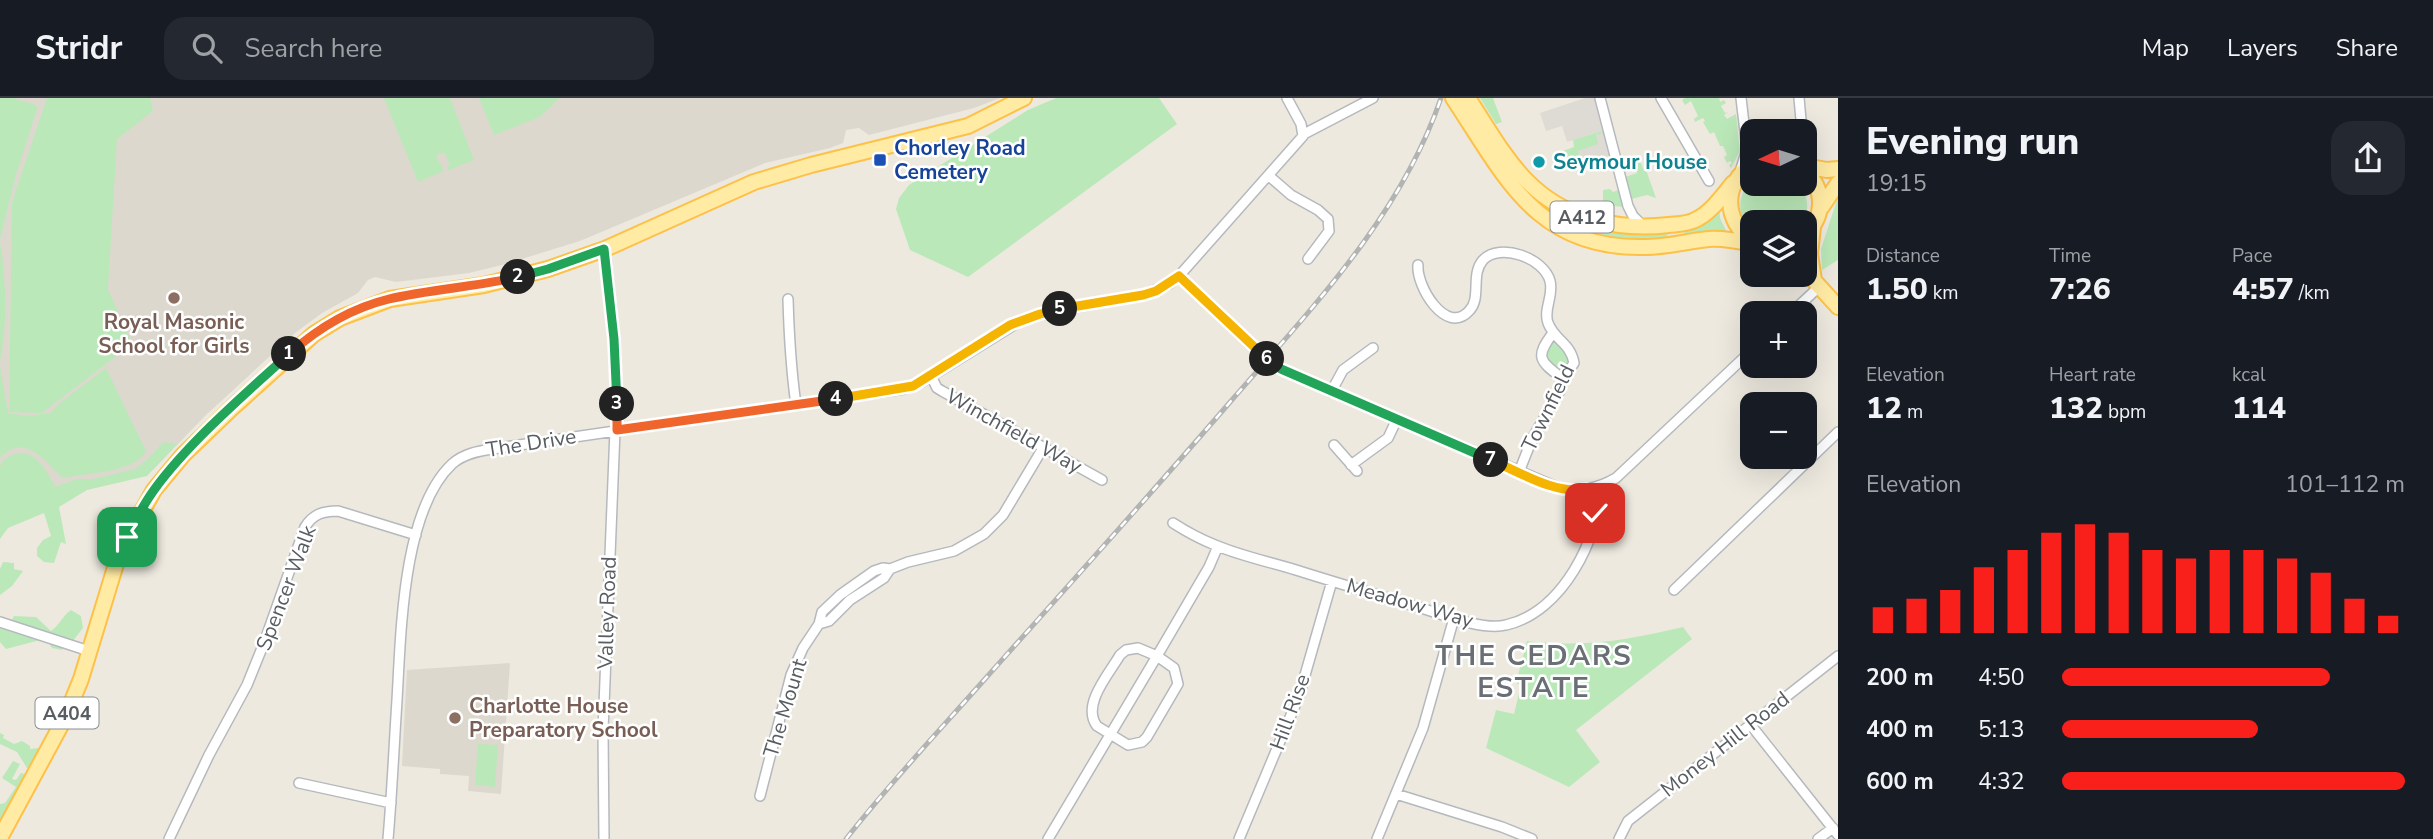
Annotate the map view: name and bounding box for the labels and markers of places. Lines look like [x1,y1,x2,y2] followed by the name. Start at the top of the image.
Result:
[894,134,1026,186] place label: Chorley Road Cemetery
[1553,148,1707,176] place label: Seymour House
[872,152,888,168] marker: Chorley Road Cemetery
[1531,154,1547,170] marker: Seymour House
[500,260,536,294] pin: 2
[166,290,182,306] marker: Royal Masonic School for Girls
[1042,292,1078,326] pin: 5
[98,308,250,360] place label: Royal Masonic School for Girls
[272,336,306,372] pin: 1
[1250,342,1284,376] pin: 6
[818,382,854,416] pin: 4
[600,386,634,422] pin: 3
[1474,442,1508,478] pin: 7
[1565,483,1625,543] pin
[97,507,157,567] pin
[469,692,658,744] place label: Charlotte House Preparatory School
[447,710,463,726] marker: Charlotte House Preparatory School

